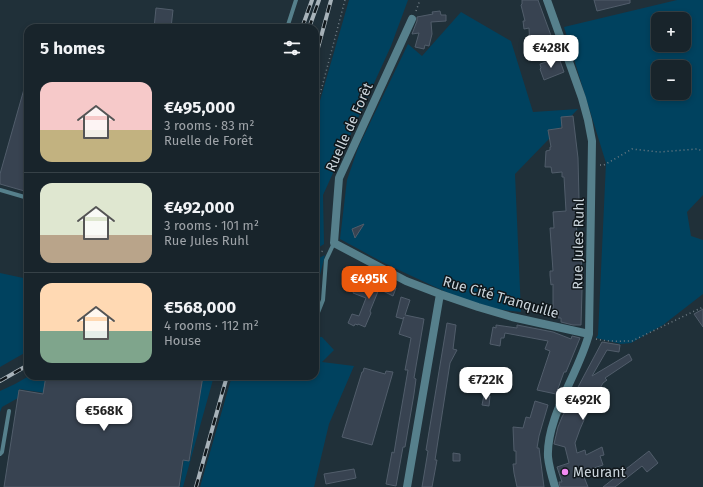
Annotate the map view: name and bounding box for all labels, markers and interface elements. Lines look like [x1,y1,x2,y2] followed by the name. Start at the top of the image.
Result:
[651,12,691,100] map controls
[651,12,691,52] button: +
[523,35,579,69] pin: €428K
[281,37,303,59] icon: filters
[40,38,105,59] text: 5 homes
[533,40,569,55] text: €428K
[651,60,691,100] button: −
[322,79,377,174] street label: Ruelle de Forêt
[164,97,235,118] text: €495,000
[72,98,120,146] icon: home
[164,118,254,133] text: 3 rooms · 83 m²
[164,133,253,148] text: Ruelle de Forêt
[164,197,234,218] text: €492,000
[569,198,588,290] street label: Rue Jules Ruhl
[72,199,120,247] icon: home
[164,218,259,233] text: 3 rooms · 101 m²
[164,233,249,248] text: Rue Jules Ruhl
[341,266,397,300] pin: €495K
[351,271,387,286] text: €495K
[441,273,561,322] street label: Rue Cité Tranquille
[164,297,236,318] text: €568,000
[72,299,120,347] icon: home
[164,318,259,333] text: 4 rooms · 112 m²
[164,333,201,348] text: House
[458,367,514,401] pin: €722K
[468,372,504,387] text: €722K
[555,387,611,421] pin: €492K
[565,392,601,407] text: €492K
[76,398,132,432] pin: €568K
[85,403,123,418] text: €568K
[573,464,626,481] place label: Meurant
[560,467,570,477] marker: Meurant

